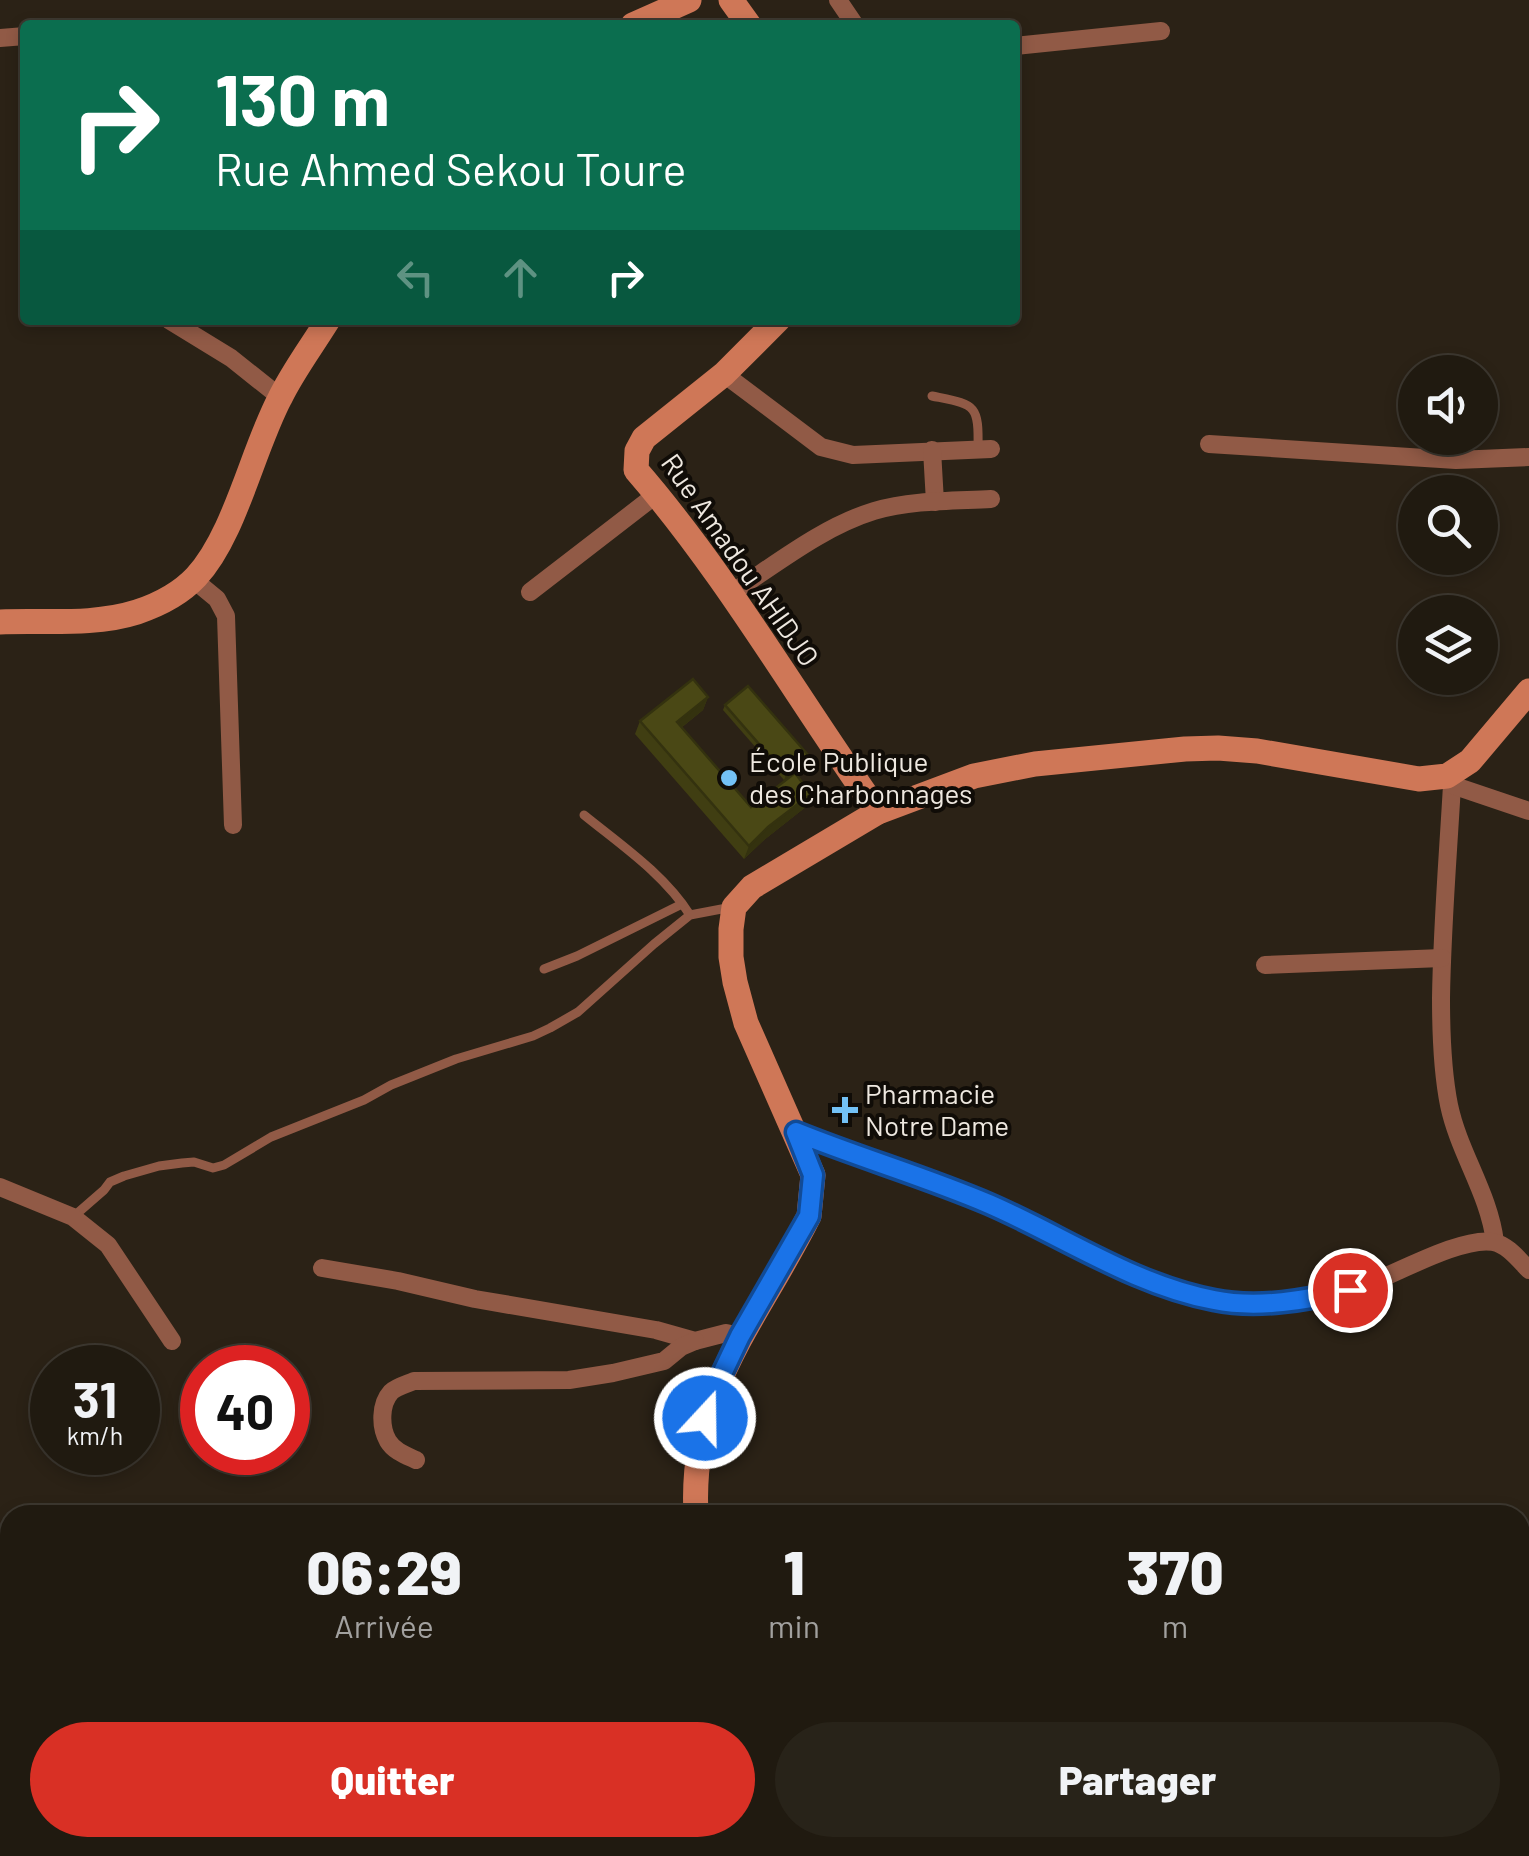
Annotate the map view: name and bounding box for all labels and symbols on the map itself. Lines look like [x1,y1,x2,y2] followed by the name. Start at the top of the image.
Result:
[655,447,827,672] street label: Rue Amadou AHIDJO
[749,744,973,810] place label: École Publique des Charbonnages
[718,767,740,789] marker: École Publique des Charbonnages
[865,1076,1009,1142] place label: Pharmacie Notre Dame
[834,1099,856,1121] marker: Pharmacie Notre Dame
[1308,1248,1393,1333] pin
[180,1345,310,1475] speed limit sign: 40
[653,1366,757,1470] position arrow

